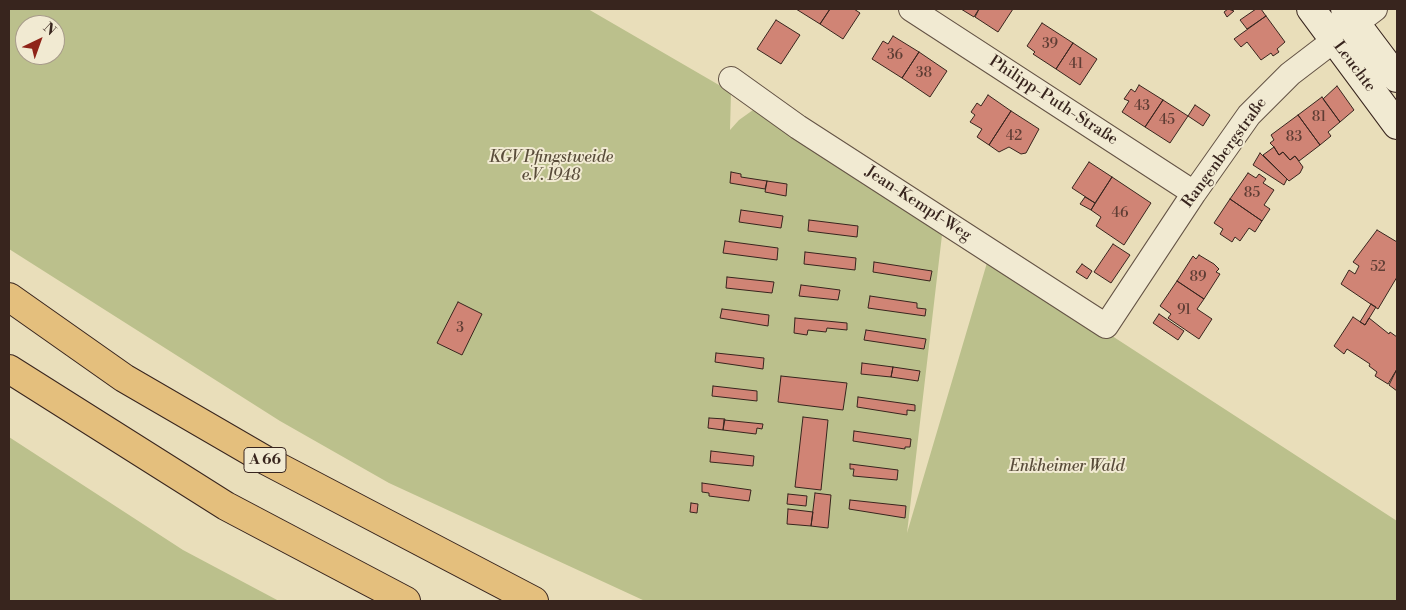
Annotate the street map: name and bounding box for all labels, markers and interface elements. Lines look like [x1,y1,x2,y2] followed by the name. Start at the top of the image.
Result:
[15,15,65,65] north arrow
[39,19,60,40] text: N
[1042,37,1058,53] house number: 39
[1329,38,1379,96] street label: Leuchte
[887,48,903,64] house number: 36
[985,52,1121,150] street label: Philipp-Puth-Straße
[1069,57,1083,73] house number: 41
[916,66,932,82] house number: 38
[1178,94,1272,212] street label: Rangenbergstraße
[1134,99,1150,115] house number: 43
[1312,110,1326,126] house number: 81
[1159,113,1175,129] house number: 45
[1006,129,1022,145] house number: 42
[1286,130,1302,146] house number: 83
[489,148,613,186] park label: KGV Pfingstweide e.V. 1948
[861,163,975,245] street label: Jean-Kempf-Weg
[1244,186,1260,202] house number: 85
[1112,206,1128,222] house number: 46
[1370,260,1386,276] house number: 52
[1189,270,1207,286] house number: 89
[1177,303,1191,319] house number: 91
[456,321,464,337] house number: 3
[244,448,286,472] road number: A 66
[1009,457,1125,477] park label: Enkheimer Wald

